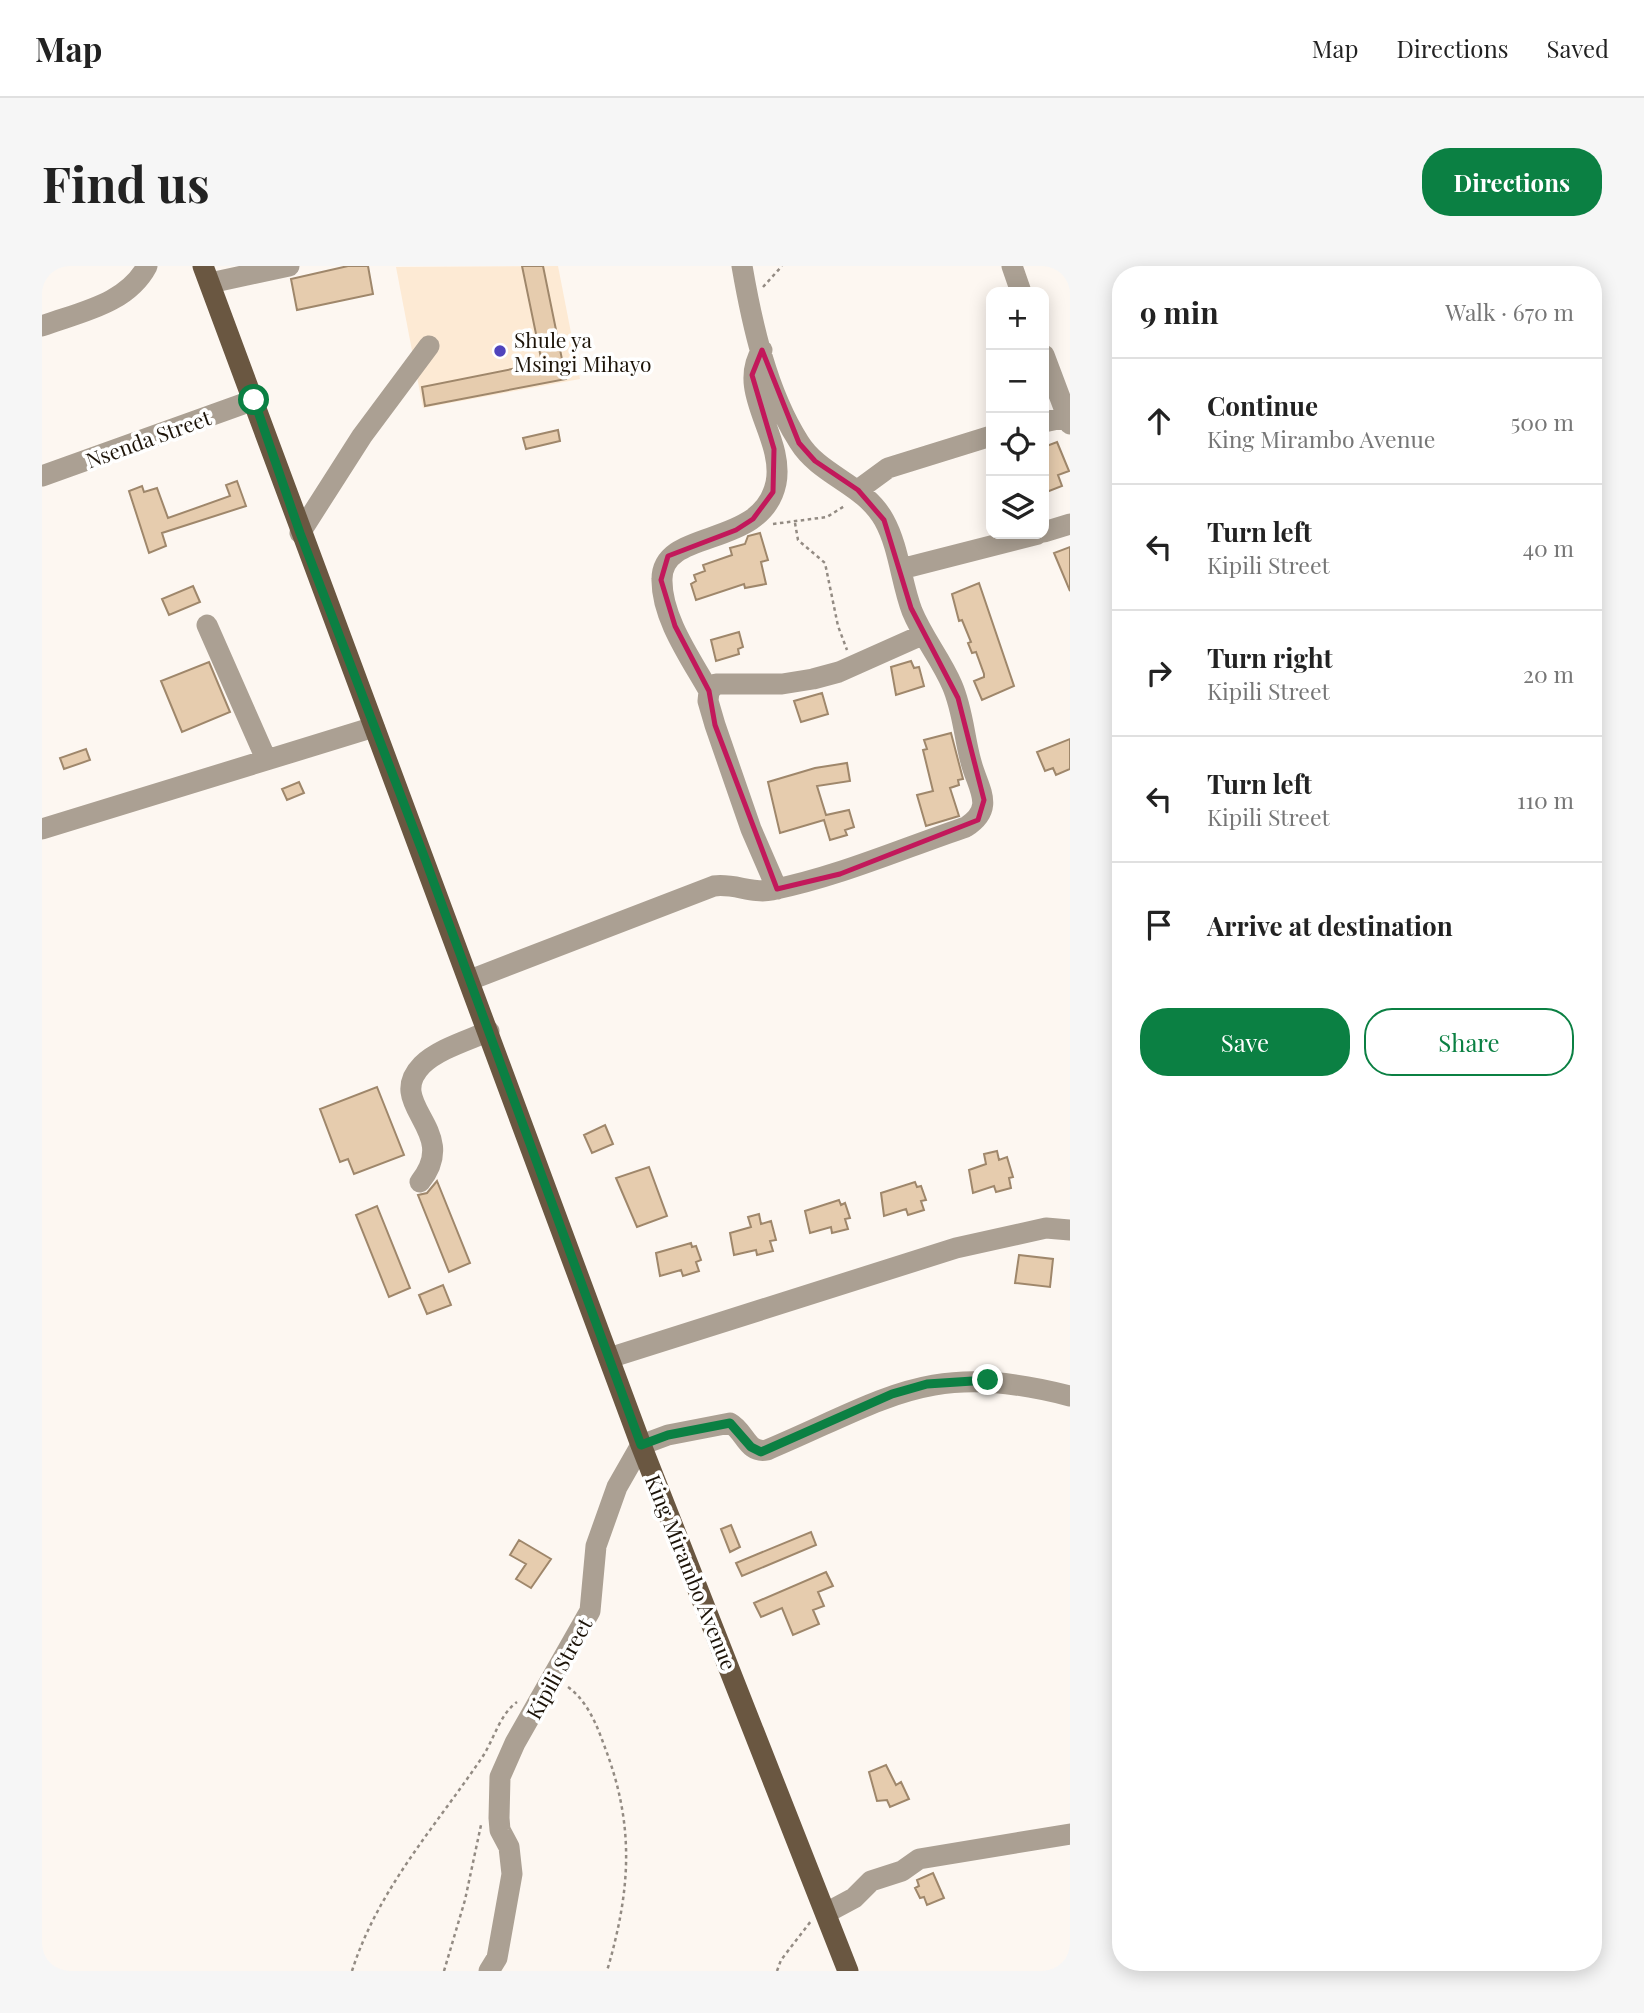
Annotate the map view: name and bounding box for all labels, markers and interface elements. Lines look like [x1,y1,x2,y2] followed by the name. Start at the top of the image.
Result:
[35,26,102,70] text: Map
[1312,32,1358,64] text: Map
[1396,32,1509,64] text: Directions
[1547,32,1609,64] text: Saved
[1422,148,1602,216] button: Directions
[42,150,210,215] text: Find us
[986,287,1049,539] map controls
[986,287,1049,350] button: +
[1140,292,1219,332] text: 9 min
[1445,296,1574,327] text: Walk · 670 m
[514,325,652,377] place label: Shule ya Msingi Mihayo
[492,343,508,359] marker: Shule ya Msingi Mihayo
[986,350,1049,413] button: −
[238,384,269,415] route start
[1207,388,1318,423] text: Continue
[82,402,215,474] street label: Nsenda Street
[1140,402,1178,440] icon: ahead
[1511,406,1574,437] text: 500 m
[986,413,1049,476] button: locate
[1207,423,1435,454] text: King Mirambo Avenue
[986,476,1049,539] button: layers
[1207,514,1312,549] text: Turn left
[1140,528,1178,566] icon: left
[1523,532,1574,563] text: 40 m
[1207,549,1330,580] text: Kipili Street
[1207,640,1333,675] text: Turn right
[1140,654,1178,692] icon: right
[1523,658,1574,689] text: 20 m
[1207,675,1330,706] text: Kipili Street
[1207,766,1312,801] text: Turn left
[1140,780,1178,818] icon: left
[1517,784,1574,815] text: 110 m
[1207,801,1330,832] text: Kipili Street
[1140,906,1178,944] icon: arrive
[1207,908,1453,943] text: Arrive at destination
[1140,1008,1350,1076] button: Save
[1364,1008,1574,1076] button: Share
[972,1364,1003,1395] route end
[640,1470,744,1674] street label: King Mirambo Avenue
[519,1612,598,1724] street label: Kipili Street

